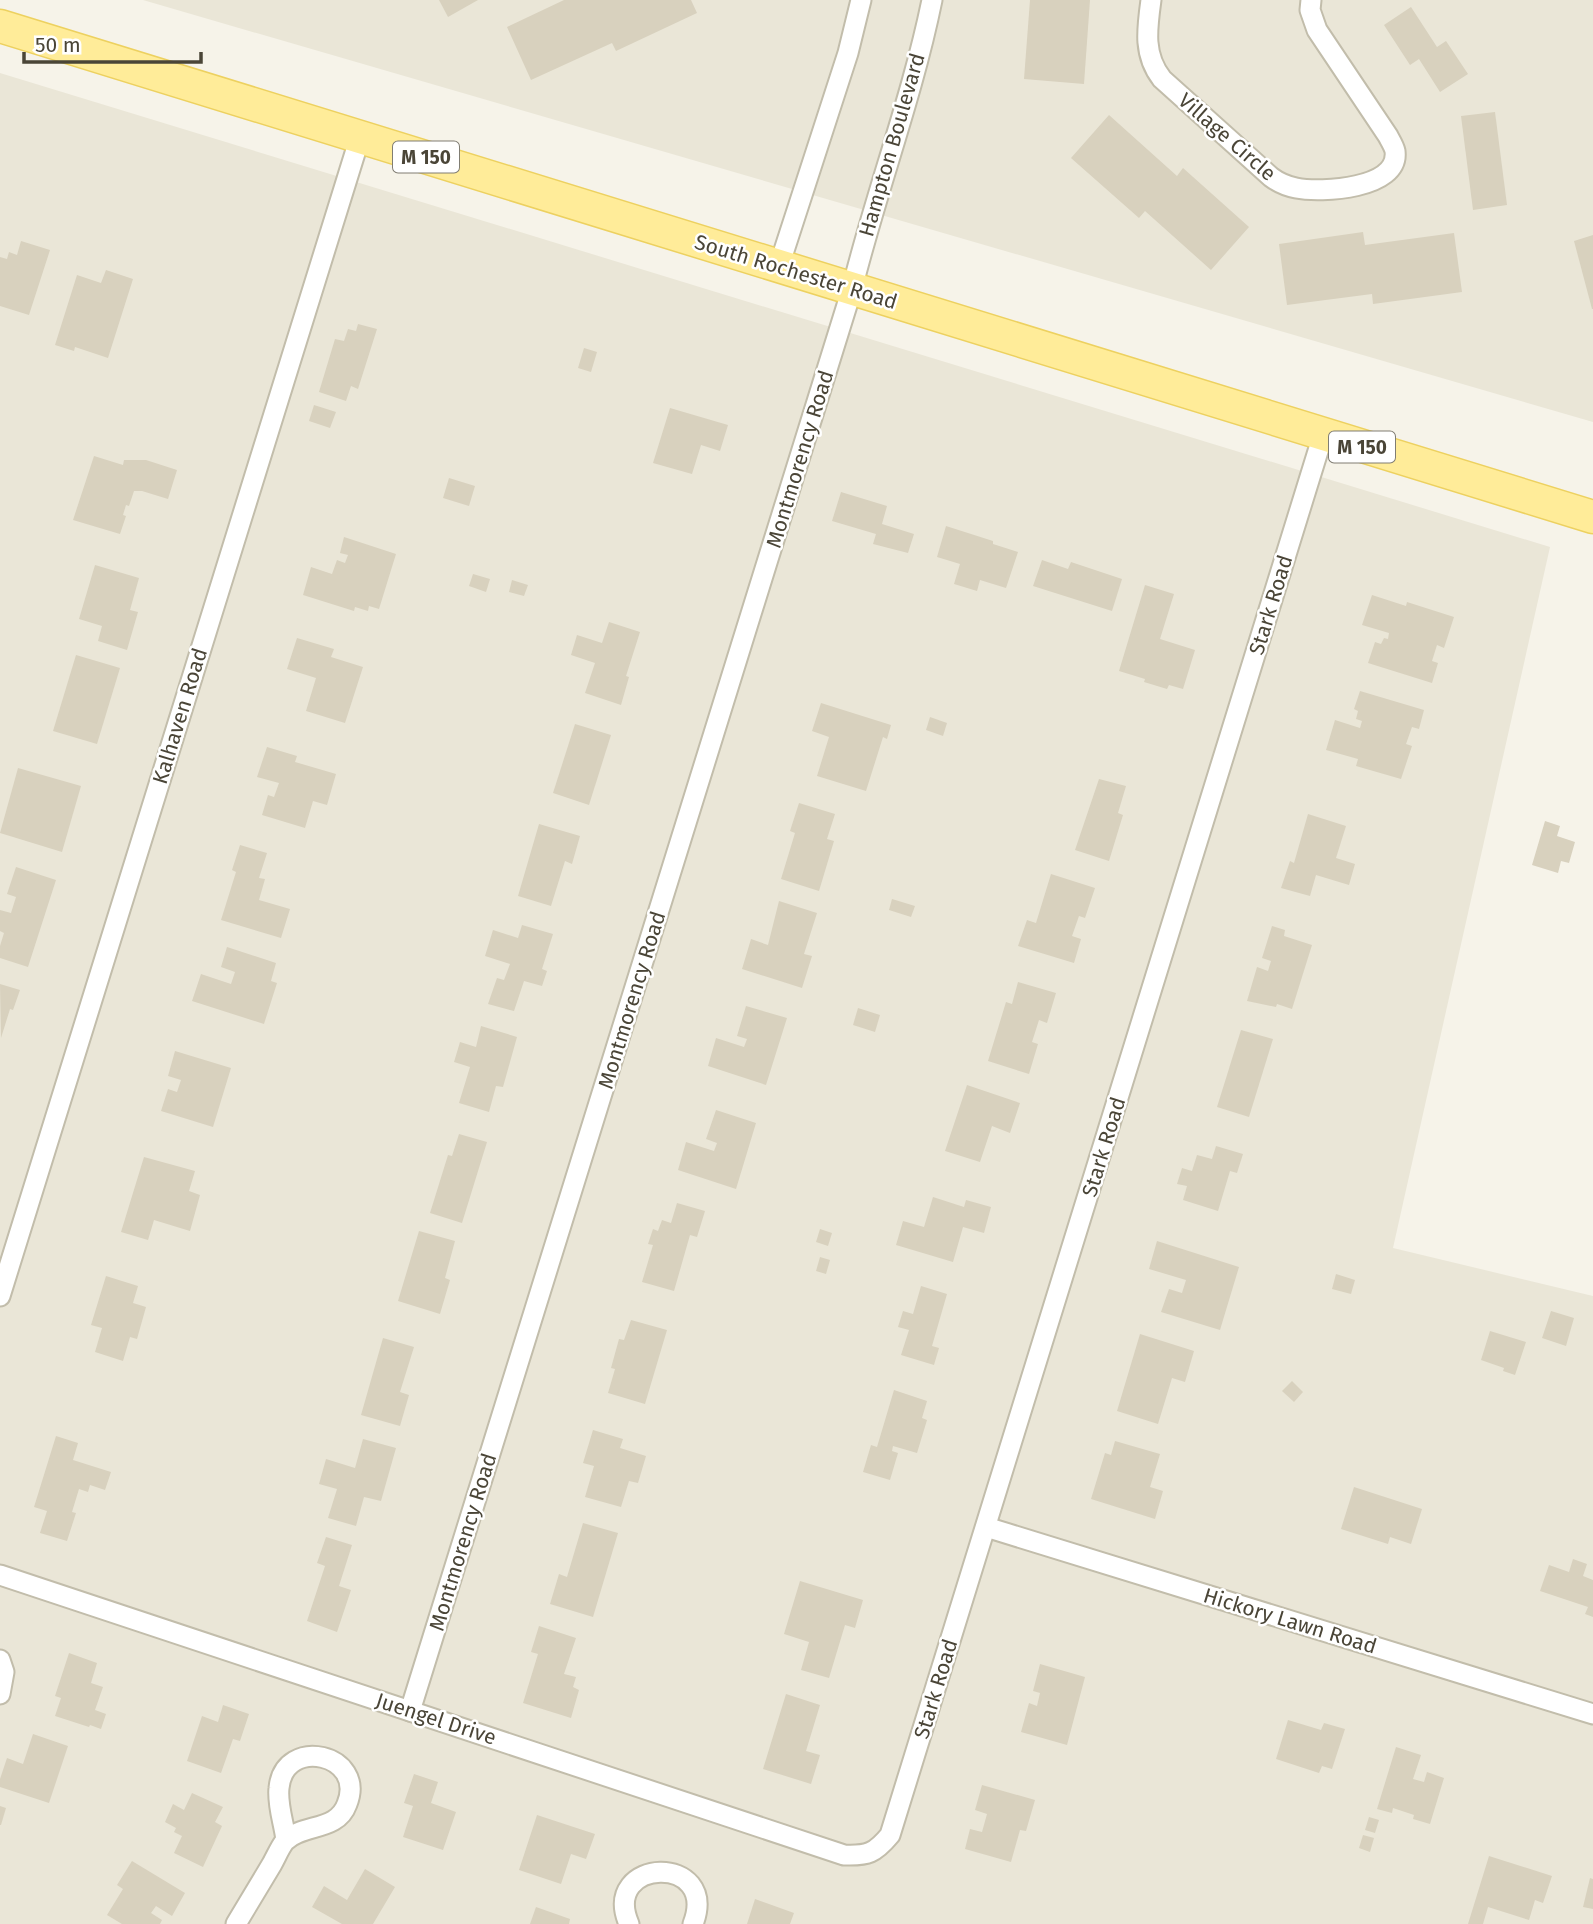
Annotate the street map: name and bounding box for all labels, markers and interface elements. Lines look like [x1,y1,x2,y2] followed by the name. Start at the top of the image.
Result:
[24,21,201,65] scale bar
[35,32,81,58] text: 50 m
[853,50,931,240] street label: Hampton Boulevard
[1173,87,1281,187] street label: Village Circle
[393,141,459,172] road number: M 150
[692,229,900,315] street label: South Rochester Road
[761,367,839,551] street label: Montmorency Road
[1329,432,1395,462] road number: M 150
[1243,552,1299,658] street label: Stark Road
[147,645,213,787] street label: Kalhaven Road
[593,908,671,1092] street label: Montmorency Road
[1076,1094,1132,1200] street label: Stark Road
[424,1450,502,1634] street label: Montmorency Road
[1200,1582,1380,1660] street label: Hickory Lawn Road
[908,1636,964,1742] street label: Stark Road
[372,1687,500,1751] street label: Juengel Drive

